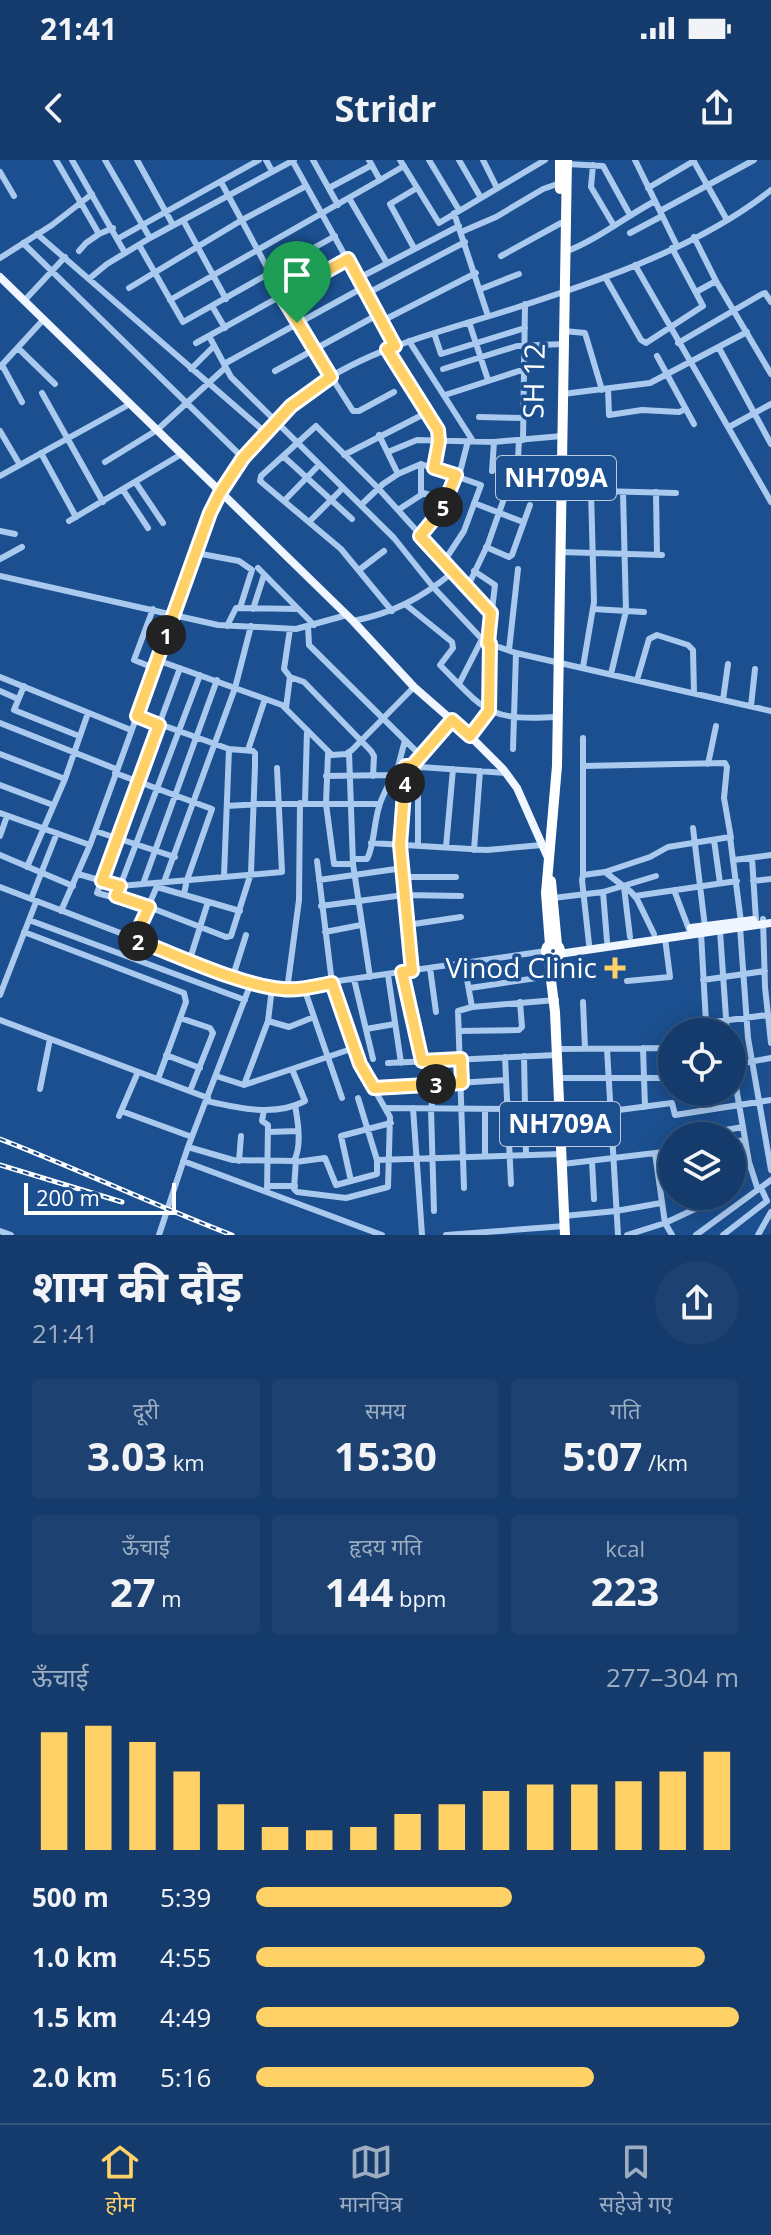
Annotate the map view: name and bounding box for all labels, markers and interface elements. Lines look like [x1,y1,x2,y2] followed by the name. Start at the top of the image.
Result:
[40,8,117,49] text: 21:41
[335,84,436,133] text: Stridr
[32,86,76,130] icon: back
[695,86,739,130] icon: share
[263,241,331,323] pin
[275,253,319,297] icon: arrive
[513,343,553,419] street label: SH 12
[496,456,616,500] road number: NH709A
[423,487,463,527] pin: 5
[437,492,449,522] text: 5
[146,615,186,655] pin: 1
[160,620,172,650] text: 1
[385,763,425,803] pin: 4
[399,768,411,798] text: 4
[118,921,158,961] pin: 2
[132,926,144,956] text: 2
[445,948,597,986] place label: Vinod Clinic
[604,957,626,979] marker: Vinod Clinic
[658,1018,746,1210] map controls
[658,1018,746,1106] button: locate
[416,1064,456,1104] pin: 3
[430,1069,442,1099] text: 3
[500,1102,620,1146] road number: NH709A
[658,1122,746,1210] button: layers
[24,1179,176,1215] scale bar
[36,1182,100,1212] text: 200 m
[32,1255,242,1315] text: शाम की दौड़
[655,1261,739,1345] button: share
[32,1315,98,1351] text: 21:41
[133,1395,159,1425] text: दूरी
[365,1395,406,1425] text: समय
[610,1395,640,1425] text: गति
[87,1428,167,1483] text: 3.03
[334,1428,437,1483] text: 15:30
[562,1428,642,1483] text: 5:07
[167,1447,205,1477] text: km
[642,1447,688,1477] text: /km
[122,1531,170,1561] text: ऊँचाई
[349,1531,422,1561] text: हृदय गति
[605,1533,645,1563] text: kcal
[591,1563,659,1618] text: 223
[110,1564,156,1619] text: 27
[325,1564,393,1619] text: 144
[156,1583,182,1613] text: m
[393,1583,446,1613] text: bpm
[32,1659,88,1695] text: ऊँचाई
[606,1659,739,1695] text: 277–304 m
[32,1879,109,1915] text: 500 m
[160,1879,211,1915] text: 5:39
[32,1939,118,1975] text: 1.0 km
[160,1939,211,1975] text: 4:55
[32,1999,118,2035] text: 1.5 km
[160,1999,211,2035] text: 4:49
[32,2059,118,2095] text: 2.0 km
[160,2059,211,2095] text: 5:16
[98,2140,142,2221] tab: होम
[339,2140,402,2221] tab: मानचित्र
[599,2140,673,2221] tab: सहेजे गए

